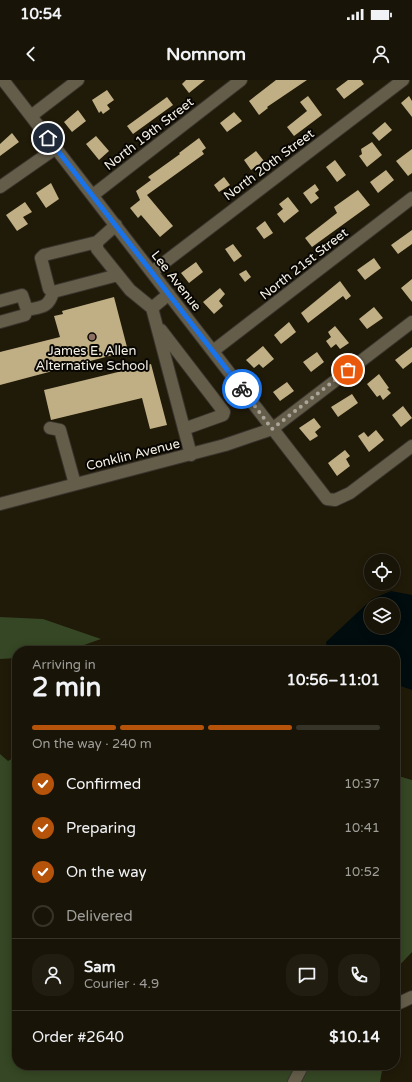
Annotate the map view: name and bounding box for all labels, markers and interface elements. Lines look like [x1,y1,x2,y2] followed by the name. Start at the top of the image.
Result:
[20,5,62,23] text: 10:54
[20,43,42,65] icon: back
[166,43,246,65] text: Nomnom
[370,43,392,65] icon: person
[101,94,197,174] street label: North 19th Street
[31,121,65,155] pin
[221,126,317,204] street label: North 20th Street
[37,127,59,149] icon: home
[257,225,351,303] street label: North 21st Street
[147,248,205,314] street label: Lee Avenue
[87,332,97,342] marker: James E. Allen Alternative School
[36,343,148,374] place label: James E. Allen Alternative School
[331,353,365,387] pin
[337,359,359,381] icon: bag
[222,369,262,409] courier
[231,378,253,400] icon: bike
[84,436,182,474] street label: Conklin Avenue
[364,554,400,634] map controls
[364,554,400,590] button: locate
[364,598,400,634] button: layers
[32,657,96,673] text: Arriving in
[287,671,380,689] text: 10:56–11:01
[32,672,101,703] text: 2 min
[32,736,152,752] text: On the way · 240 m
[32,773,54,795] icon: check
[66,775,141,793] text: Confirmed
[344,776,380,792] text: 10:37
[32,817,54,839] icon: check
[66,819,136,837] text: Preparing
[344,820,380,836] text: 10:41
[32,861,54,883] icon: check
[66,863,146,881] text: On the way
[344,864,380,880] text: 10:52
[66,907,133,925] text: Delivered
[32,954,74,996] button: person
[286,954,328,996] button: chat
[338,954,380,996] button: phone
[84,958,115,976] text: Sam
[84,976,159,992] text: Courier · 4.9
[32,1028,124,1046] text: Order #2640
[329,1028,380,1046] text: $10.14

